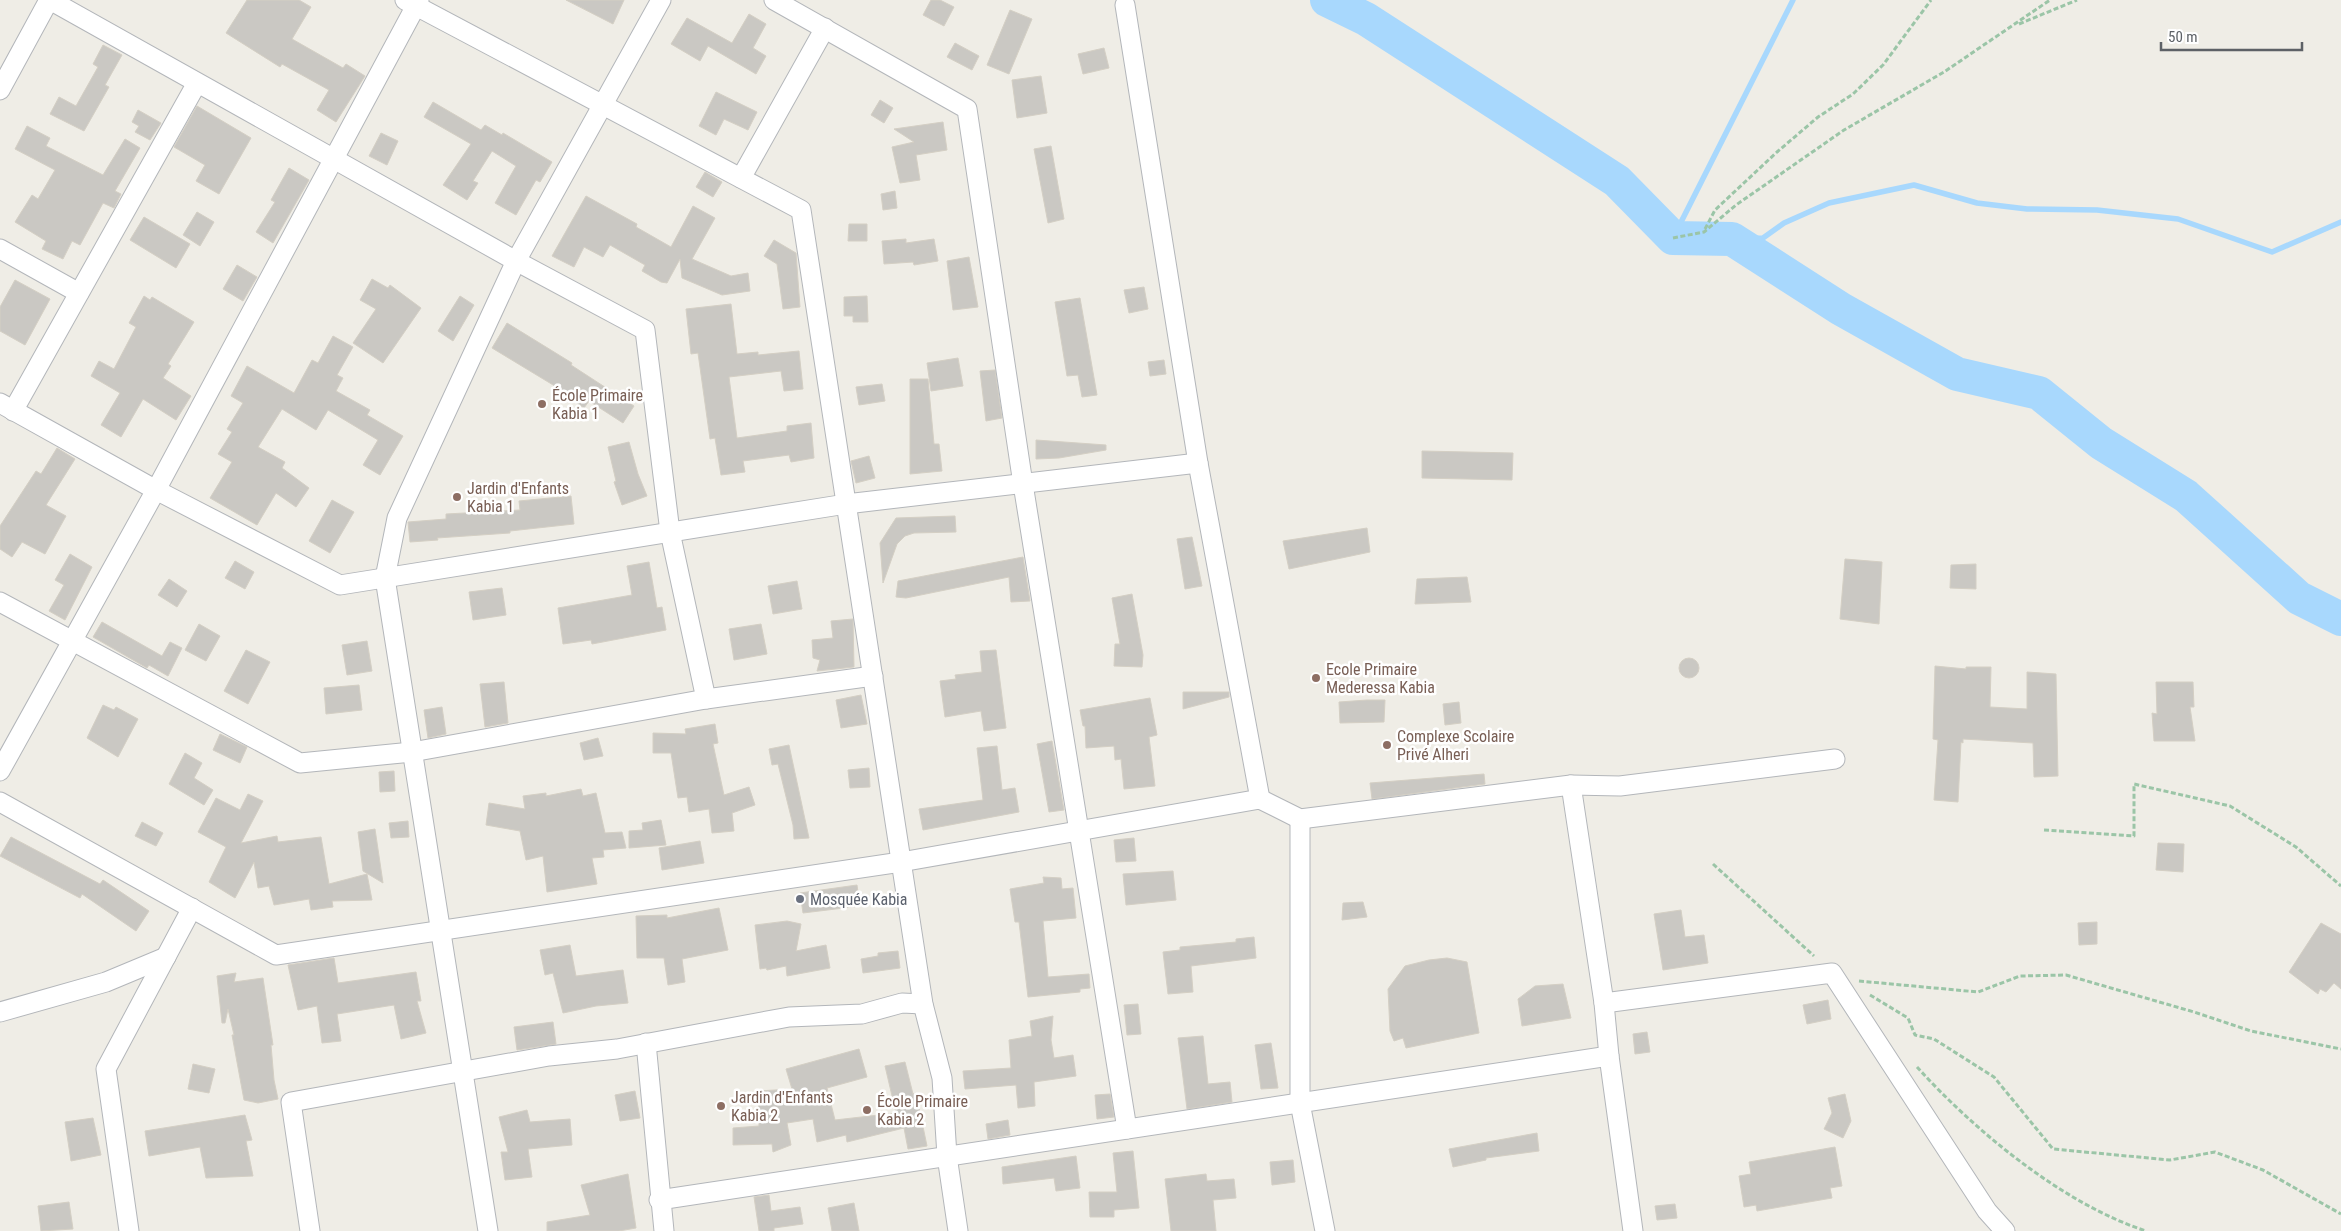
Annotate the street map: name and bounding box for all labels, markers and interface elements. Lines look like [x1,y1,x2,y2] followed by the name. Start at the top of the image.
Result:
[2161,20,2302,52] scale bar
[2168,28,2198,46] text: 50 m
[552,386,643,423] place label: École Primaire Kabia 1
[536,398,548,410] marker: École Primaire Kabia 1
[467,479,569,516] place label: Jardin d'Enfants Kabia 1
[451,491,463,503] marker: Jardin d'Enfants Kabia 1
[1326,660,1435,697] place label: Ecole Primaire Mederessa Kabia
[1310,672,1322,684] marker: Ecole Primaire Mederessa Kabia
[1397,727,1514,764] place label: Complexe Scolaire Privé Alheri
[1381,739,1393,751] marker: Complexe Scolaire Privé Alheri
[810,890,907,909] place label: Mosquée Kabia
[794,893,806,905] marker: Mosquée Kabia
[731,1088,833,1125] place label: Jardin d'Enfants Kabia 2
[877,1092,968,1129] place label: École Primaire Kabia 2
[715,1100,727,1112] marker: Jardin d'Enfants Kabia 2
[861,1104,873,1116] marker: École Primaire Kabia 2

